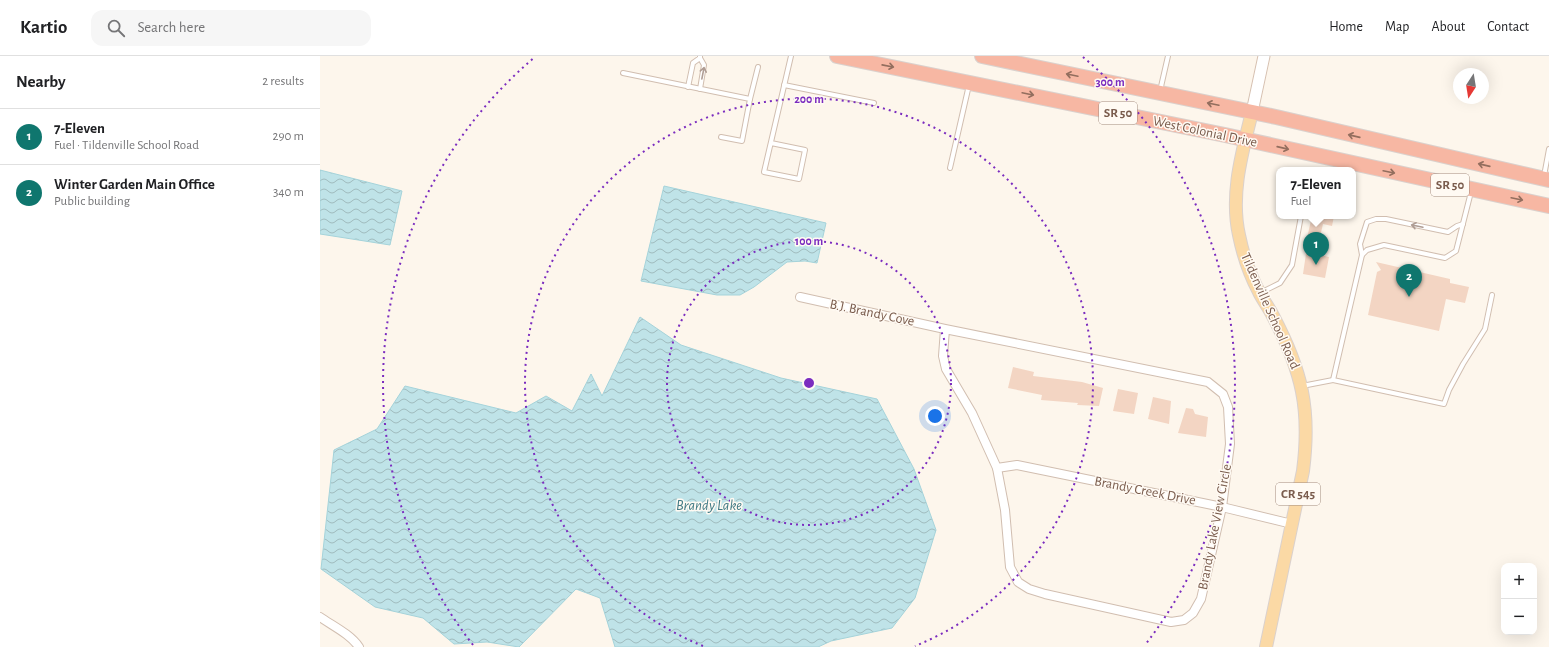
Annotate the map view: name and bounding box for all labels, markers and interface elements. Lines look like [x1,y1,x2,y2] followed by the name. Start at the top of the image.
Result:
[91,10,371,46] search box
[105,17,127,39] icon: search
[20,18,67,37] text: Kartio
[137,20,205,35] text: Search here
[1329,20,1363,34] text: Home
[1385,20,1409,34] text: Map
[1431,20,1465,34] text: About
[1487,20,1529,34] text: Contact
[882,63,895,71] one-way arrow
[699,67,707,80] one-way arrow
[1453,68,1489,104] north arrow
[1066,70,1079,78] one-way arrow
[16,73,66,90] text: Nearby
[262,75,304,88] text: 2 results
[1095,76,1125,88] text: 300 m
[1021,91,1034,99] one-way arrow
[794,93,824,105] text: 200 m
[1207,100,1220,108] one-way arrow
[1099,102,1137,124] road number: SR 50
[1152,114,1258,150] street label: West Colonial Drive
[54,121,105,136] text: 7-Eleven
[27,130,31,143] text: 1
[273,130,304,143] text: 290 m
[1348,131,1361,139] one-way arrow
[54,139,199,152] text: Fuel · Tildenville School Road
[1276,145,1289,153] one-way arrow
[1477,161,1490,169] one-way arrow
[1276,167,1356,219] popup
[1383,168,1396,176] one-way arrow
[1431,174,1469,196] road number: SR 50
[54,177,215,192] text: Winter Garden Main Office
[1291,177,1341,192] text: 7-Eleven
[26,186,32,199] text: 2
[273,186,304,199] text: 340 m
[54,195,130,208] text: Public building
[1291,195,1311,208] text: Fuel
[1510,196,1523,204] one-way arrow
[1411,221,1424,229] one-way arrow
[1303,232,1329,265] pin: 1
[795,235,823,247] text: 100 m
[1238,251,1302,371] street label: Tildenville School Road
[1396,264,1422,297] pin: 2
[828,297,916,329] street label: B.J. Brandy Cove
[802,376,816,390] centre of rings
[925,406,945,426] your location
[1196,463,1234,591] street label: Brandy Lake View Circle
[1093,474,1197,508] street label: Brandy Creek Drive
[1276,483,1320,505] road number: CR 545
[676,498,742,513] water label: Brandy Lake
[1501,563,1537,635] map controls
[1501,563,1537,599] button: +
[1501,599,1537,635] button: −

